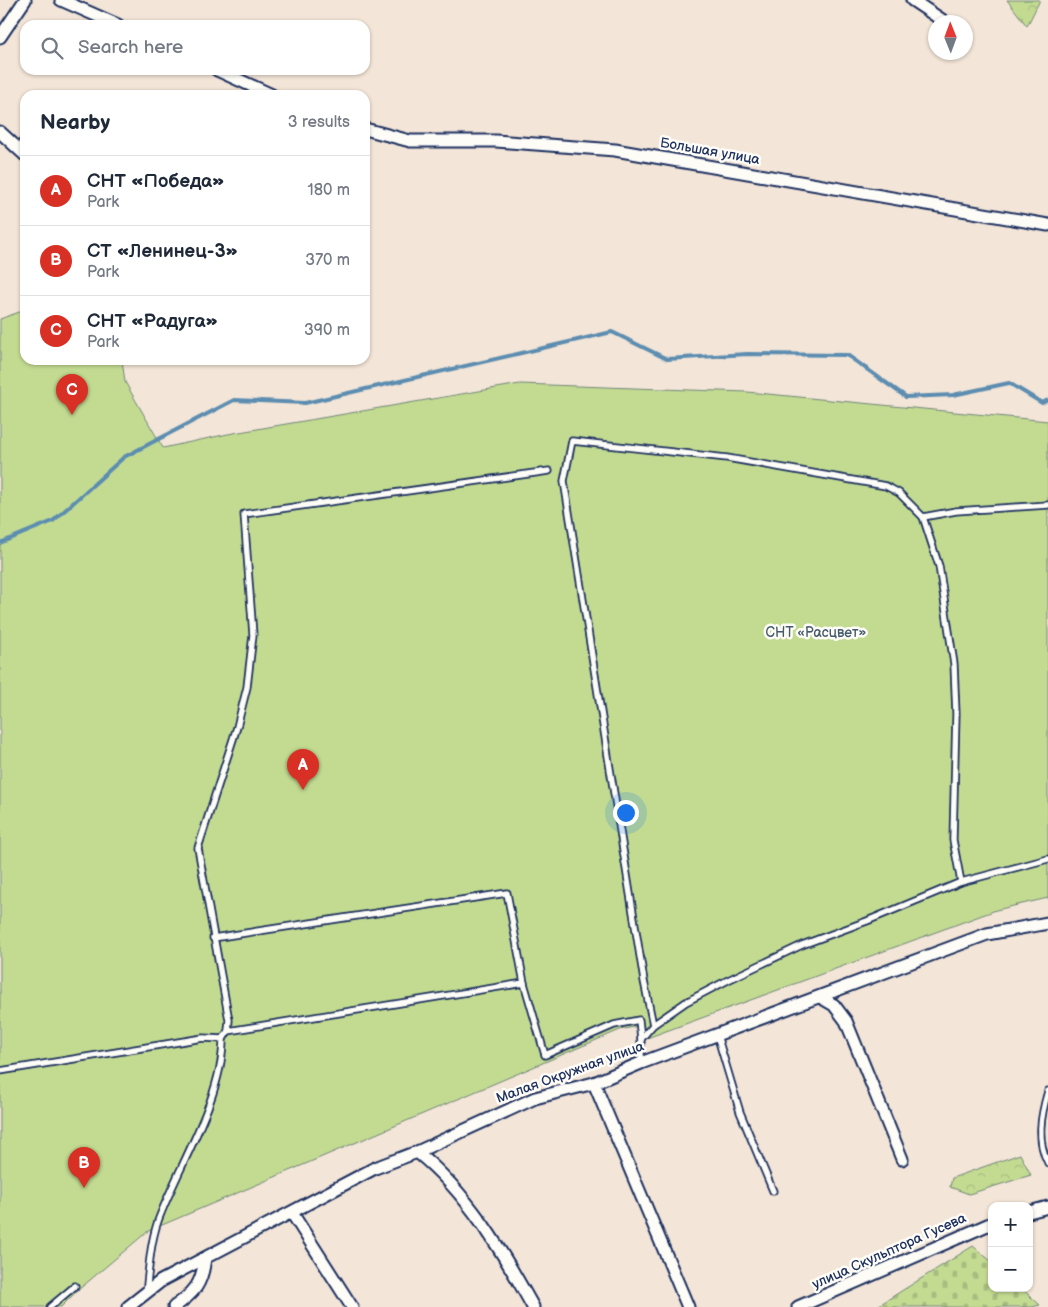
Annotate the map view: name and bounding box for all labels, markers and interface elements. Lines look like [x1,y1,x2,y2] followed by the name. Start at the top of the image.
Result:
[928,15,973,60] north arrow
[20,20,370,75] search box
[38,34,66,62] icon: search
[78,36,183,59] text: Search here
[40,110,110,135] text: Nearby
[288,113,350,132] text: 3 results
[659,134,762,168] street label: Большая улица
[87,170,225,193] text: СНТ «Победа»
[51,181,61,200] text: A
[308,181,350,200] text: 180 m
[87,193,119,212] text: Park
[87,240,238,263] text: СТ «Ленинец-3»
[50,251,62,270] text: B
[305,251,350,270] text: 370 m
[87,263,119,282] text: Park
[87,310,218,333] text: СНТ «Радуга»
[50,321,62,340] text: C
[304,321,350,340] text: 390 m
[87,333,119,352] text: Park
[56,374,88,415] pin: C
[766,624,867,641] park label: СНТ «Расцвет»
[287,749,319,790] pin: A
[613,800,639,826] your location
[494,1037,647,1107] street label: Малая Окружная улица
[68,1147,100,1188] pin: B
[988,1202,1033,1292] map controls
[988,1202,1033,1247] button: +
[809,1209,969,1293] street label: улица Скульптора Гусева
[988,1247,1033,1292] button: −

